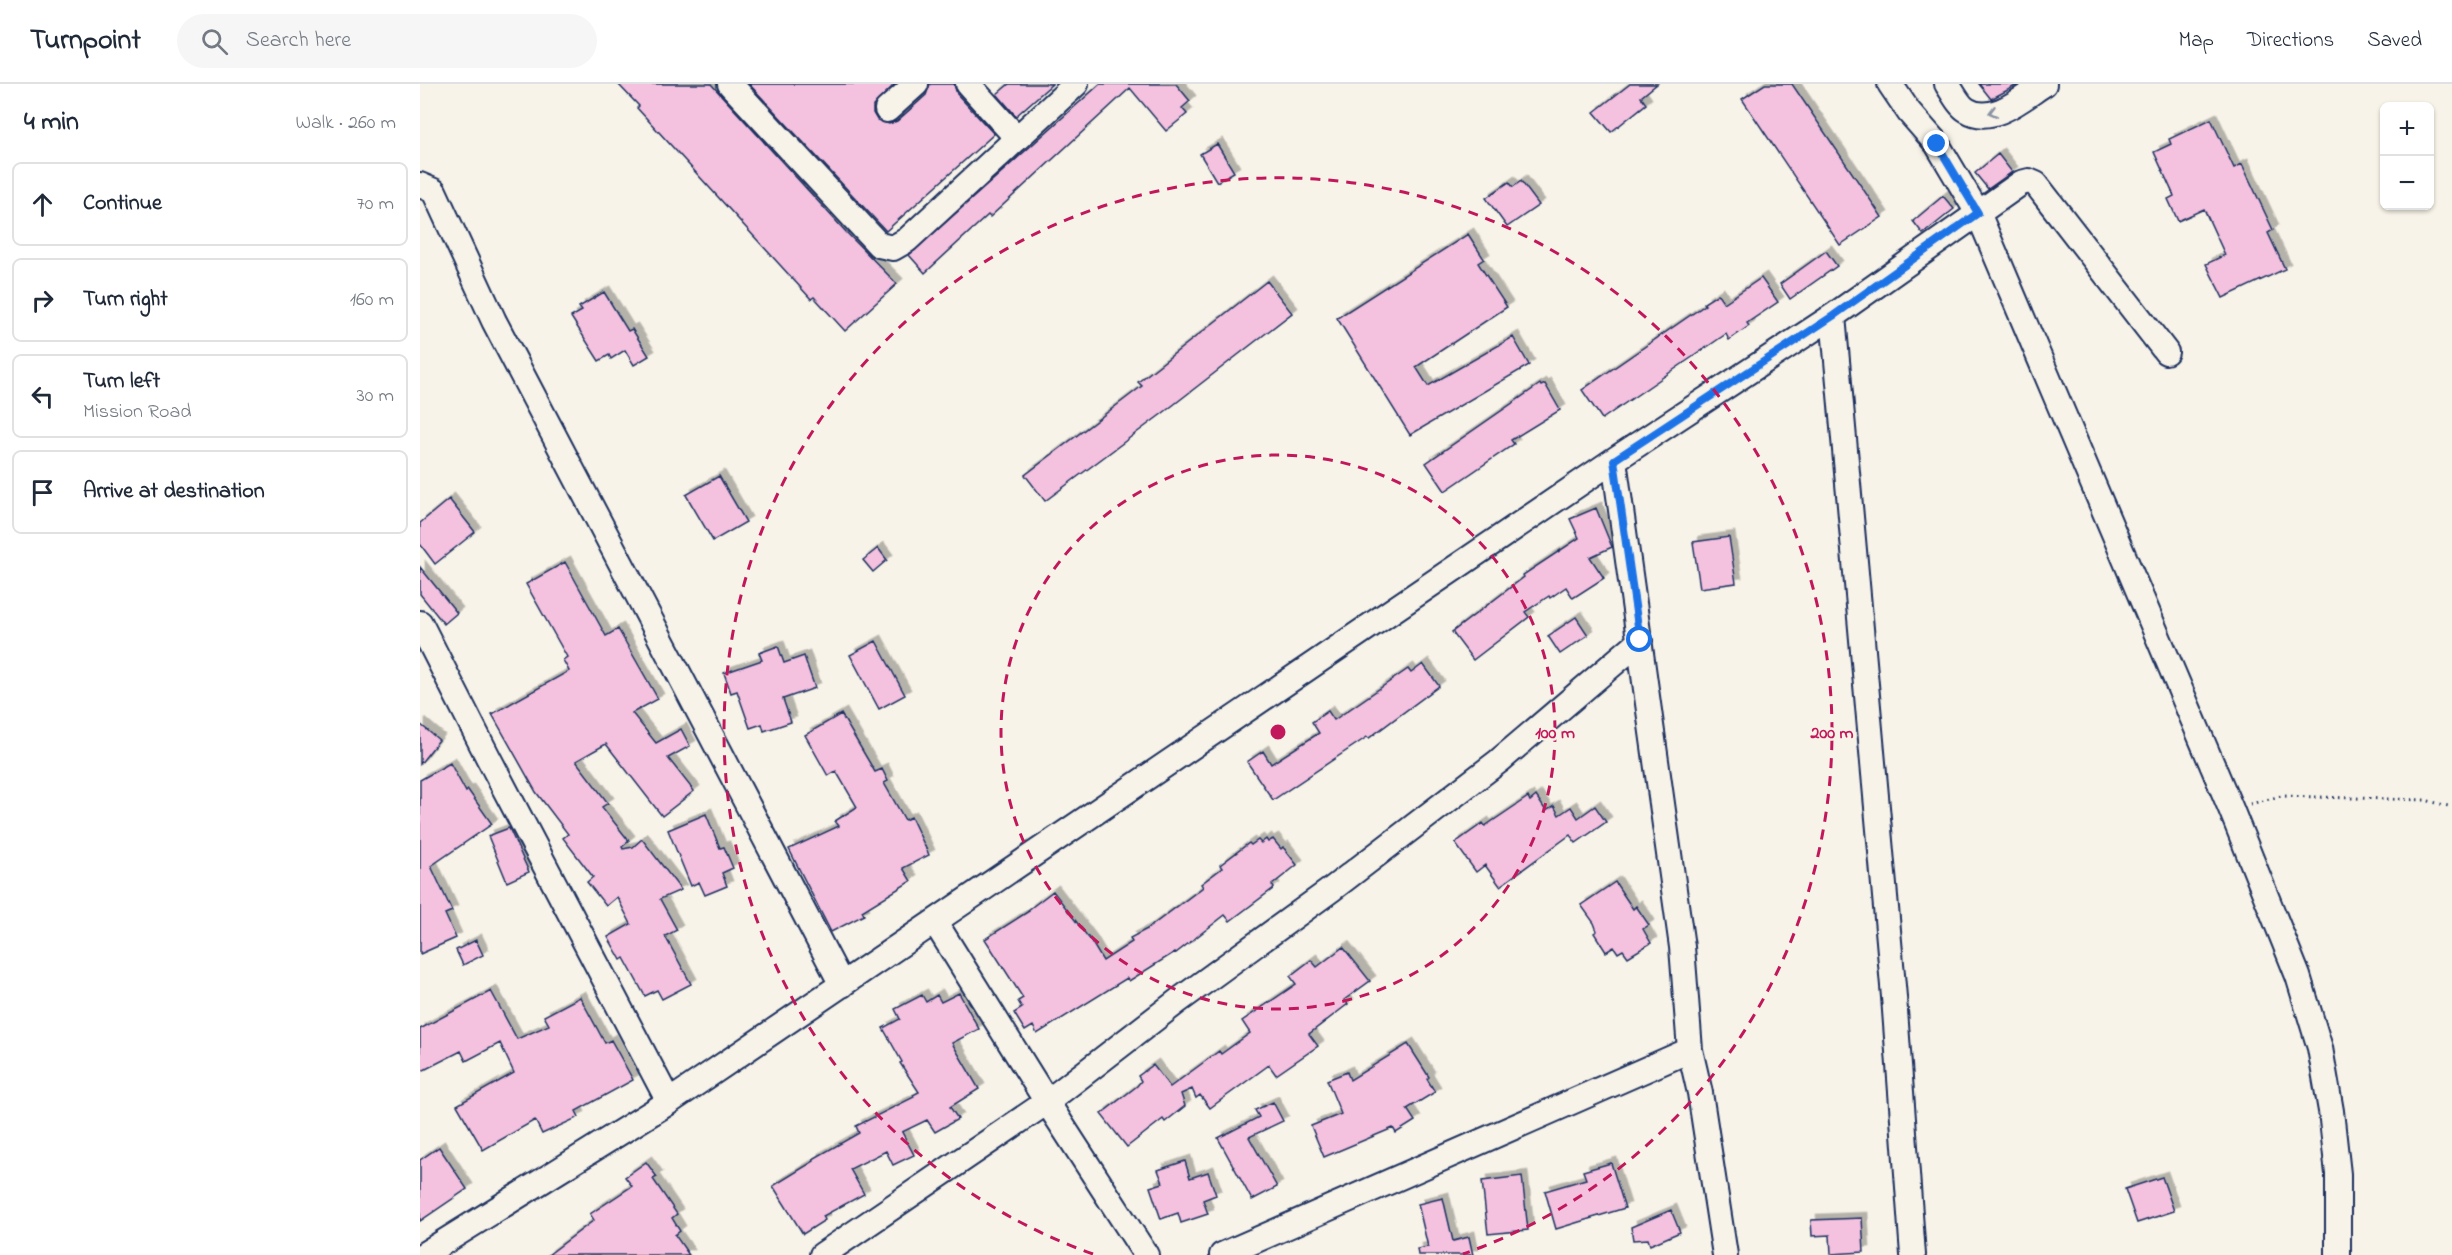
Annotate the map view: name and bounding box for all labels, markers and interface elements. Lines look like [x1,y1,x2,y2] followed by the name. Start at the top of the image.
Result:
[177,14,597,68] search box
[30,21,141,62] text: Turnpoint
[198,25,231,58] icon: search
[246,25,351,57] text: Search here
[2178,26,2214,56] text: Map
[2247,26,2334,56] text: Directions
[2367,26,2422,56] text: Saved
[2380,102,2434,210] map controls
[2380,102,2434,156] button: +
[24,104,79,142] text: 4 min
[1988,105,1999,117] one-way arrow
[295,109,396,138] text: Walk · 260 m
[1923,130,1949,156] route end
[2380,156,2434,210] button: −
[26,188,59,221] icon: ahead
[83,188,162,220] text: Continue
[357,190,394,219] text: 70 m
[26,284,59,317] icon: right
[83,284,168,316] text: Turn right
[350,286,394,315] text: 160 m
[83,366,160,398] text: Turn left
[26,380,59,413] icon: left
[357,382,394,411] text: 30 m
[83,398,191,427] text: Mission Road
[26,476,59,509] icon: arrive
[83,476,265,508] text: Arrive at destination
[1626,626,1652,652] route start
[1535,721,1575,747] text: 100 m
[1810,721,1854,747] text: 200 m
[1268,722,1288,742] centre of rings

